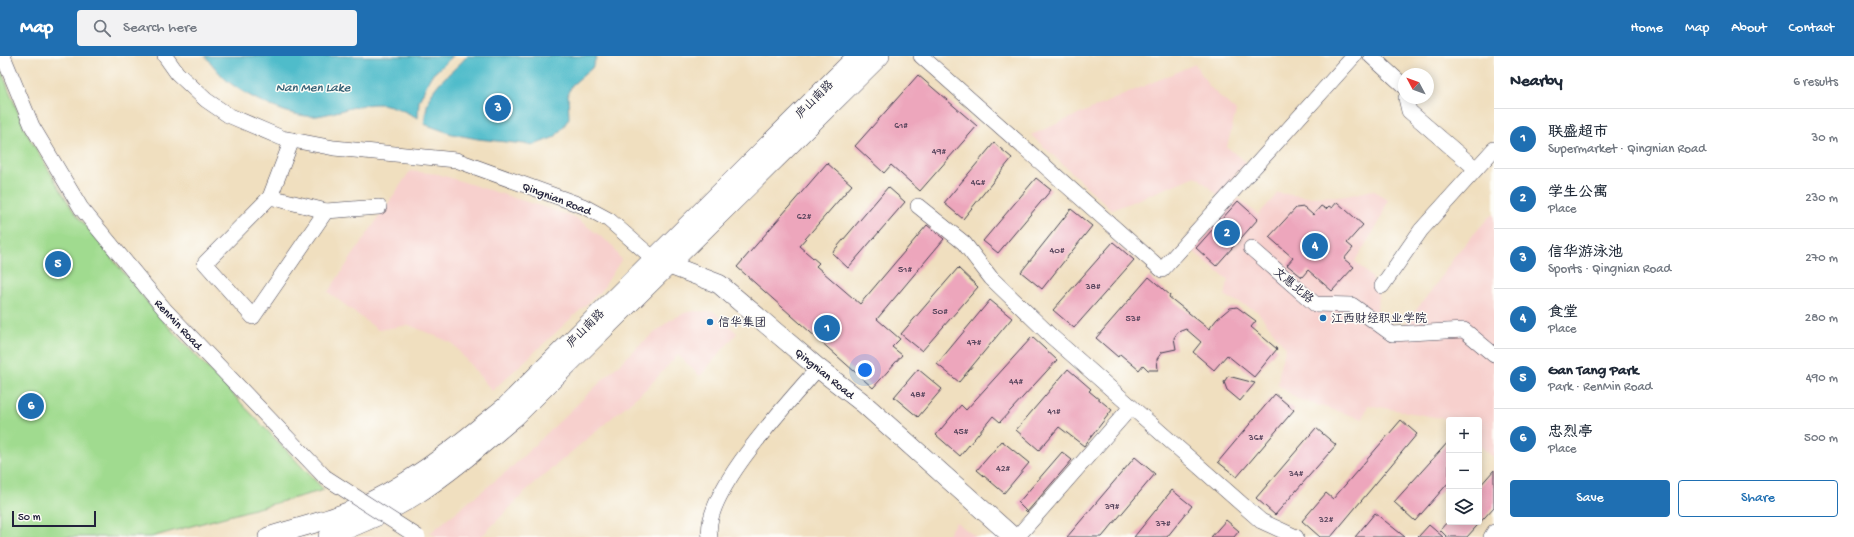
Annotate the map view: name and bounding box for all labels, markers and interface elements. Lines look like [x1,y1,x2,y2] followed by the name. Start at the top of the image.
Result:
[77,10,357,46] search box
[20,17,53,40] text: Map
[91,17,113,39] icon: search
[123,19,197,37] text: Search here
[1631,20,1663,37] text: Home
[1685,20,1709,37] text: Map
[1731,20,1767,37] text: About
[1789,20,1834,37] text: Contact
[1398,68,1434,104] north arrow
[1510,72,1563,92] text: Nearby
[1793,75,1838,90] text: 6 results
[793,78,837,122] street label: 庐山南路
[276,81,351,96] water label: Nan Men Lake
[485,93,511,123] pin: 3
[894,120,908,132] house number: 61#
[1548,124,1608,142] text: 联盛超市
[1520,131,1526,146] text: 1
[1812,131,1838,146] text: 30 m
[1548,142,1706,157] text: Supermarket · Qingnian Road
[932,146,947,158] house number: 49#
[971,177,986,189] house number: 46#
[520,180,594,220] street label: Qingnian Road
[1548,184,1608,202] text: 学生公寓
[1520,191,1526,206] text: 2
[1805,191,1838,206] text: 230 m
[1548,202,1576,217] text: Place
[797,211,812,223] house number: 62#
[1214,218,1240,248] pin: 2
[1302,231,1328,261] pin: 4
[1548,244,1623,262] text: 信华游泳池
[1050,245,1065,257] house number: 40#
[45,249,71,279] pin: 5
[1520,251,1526,266] text: 3
[1805,251,1838,266] text: 270 m
[1548,262,1671,277] text: Sports · Qingnian Road
[898,264,912,276] house number: 51#
[1270,265,1316,307] street label: 文惠北路
[1084,281,1101,293] house number: 38#
[151,297,205,354] street label: RenMin Road
[1548,304,1578,322] text: 食堂
[932,306,948,318] house number: 50#
[564,307,608,351] street label: 庐山南路
[1331,311,1427,327] place label: 江西财经职业学院
[1520,311,1526,326] text: 4
[1805,311,1838,326] text: 280 m
[814,313,840,343] pin: 1
[1126,313,1141,325] house number: 53#
[1318,313,1328,323] marker: 江西财经职业学院
[718,316,766,331] place label: 信华集团
[705,317,715,327] marker: 信华集团
[1548,322,1576,337] text: Place
[967,337,982,349] house number: 47#
[791,346,857,404] street label: Qingnian Road
[855,360,875,380] your location
[1548,362,1638,380] text: Gan Tang Park
[1520,371,1526,386] text: 5
[1806,371,1838,386] text: 490 m
[1009,376,1023,388] house number: 44#
[1548,380,1652,395] text: Park · RenMin Road
[911,389,926,401] house number: 48#
[18,391,44,421] pin: 6
[1047,406,1061,418] house number: 41#
[1446,417,1482,525] map controls
[1446,417,1482,453] button: +
[1548,424,1593,442] text: 忠烈亭
[954,426,969,438] house number: 45#
[1520,431,1526,446] text: 6
[1804,431,1838,446] text: 500 m
[1248,432,1264,444] house number: 36#
[1548,442,1576,457] text: Place
[1446,453,1482,489] button: −
[996,463,1011,475] house number: 42#
[1288,468,1304,480] house number: 34#
[1510,480,1670,517] button: Save
[1678,480,1838,517] button: Share
[1446,489,1482,525] button: layers
[1104,501,1120,513] house number: 39#
[12,509,96,528] scale bar
[18,512,40,524] text: 50 m
[1318,514,1334,526] house number: 32#
[1155,518,1171,530] house number: 37#

